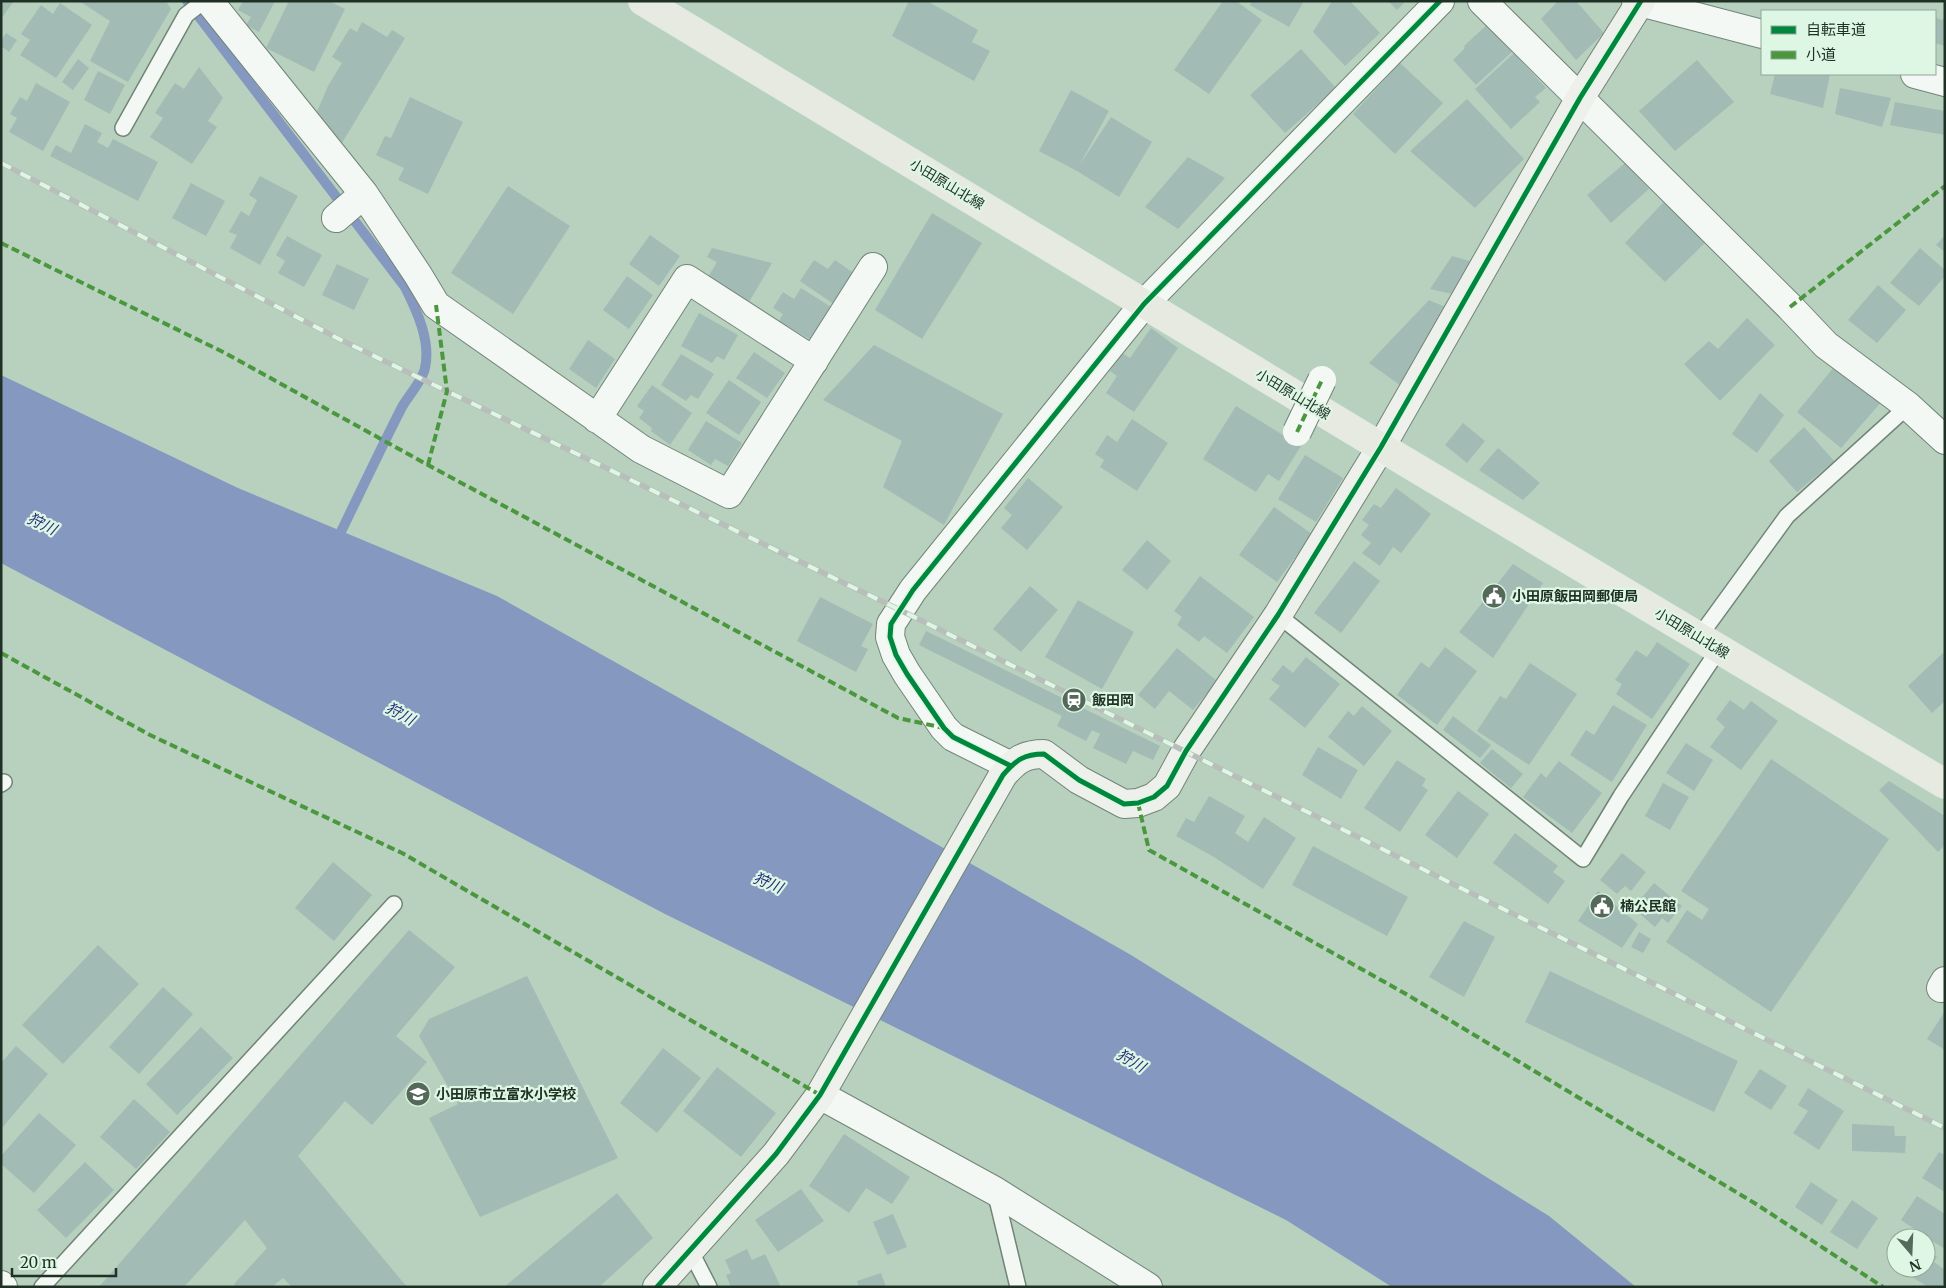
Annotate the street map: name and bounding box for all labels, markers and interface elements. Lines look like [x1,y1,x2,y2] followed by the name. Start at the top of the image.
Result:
[1761,10,1936,75] legend
[1806,20,1866,39] text: 自転車道
[1806,45,1836,64] text: 小道
[906,155,988,213] street label: 小田原山北線
[1252,365,1334,423] street label: 小田原山北線
[25,508,62,540] water label: 狩川
[1481,583,1507,609] public building icon: 小田原飯田岡郵便局
[1512,587,1638,605] place label: 小田原飯田岡郵便局
[1651,604,1733,662] street label: 小田原山北線
[1061,687,1087,713] station icon: 飯田岡
[1092,691,1134,709] place label: 飯田岡
[383,698,420,730] water label: 狩川
[751,868,788,898] water label: 狩川
[1589,893,1615,919] public building icon: 楠公民館
[1620,897,1676,915] place label: 楠公民館
[1114,1045,1151,1077] water label: 狩川
[405,1081,431,1107] school or university icon: 小田原市立富水小学校
[436,1085,576,1103] place label: 小田原市立富水小学校
[1886,1228,1936,1278] north arrow
[12,1246,116,1278] scale bar
[20,1253,57,1272] text: 20 m
[1907,1255,1923,1276] text: N

